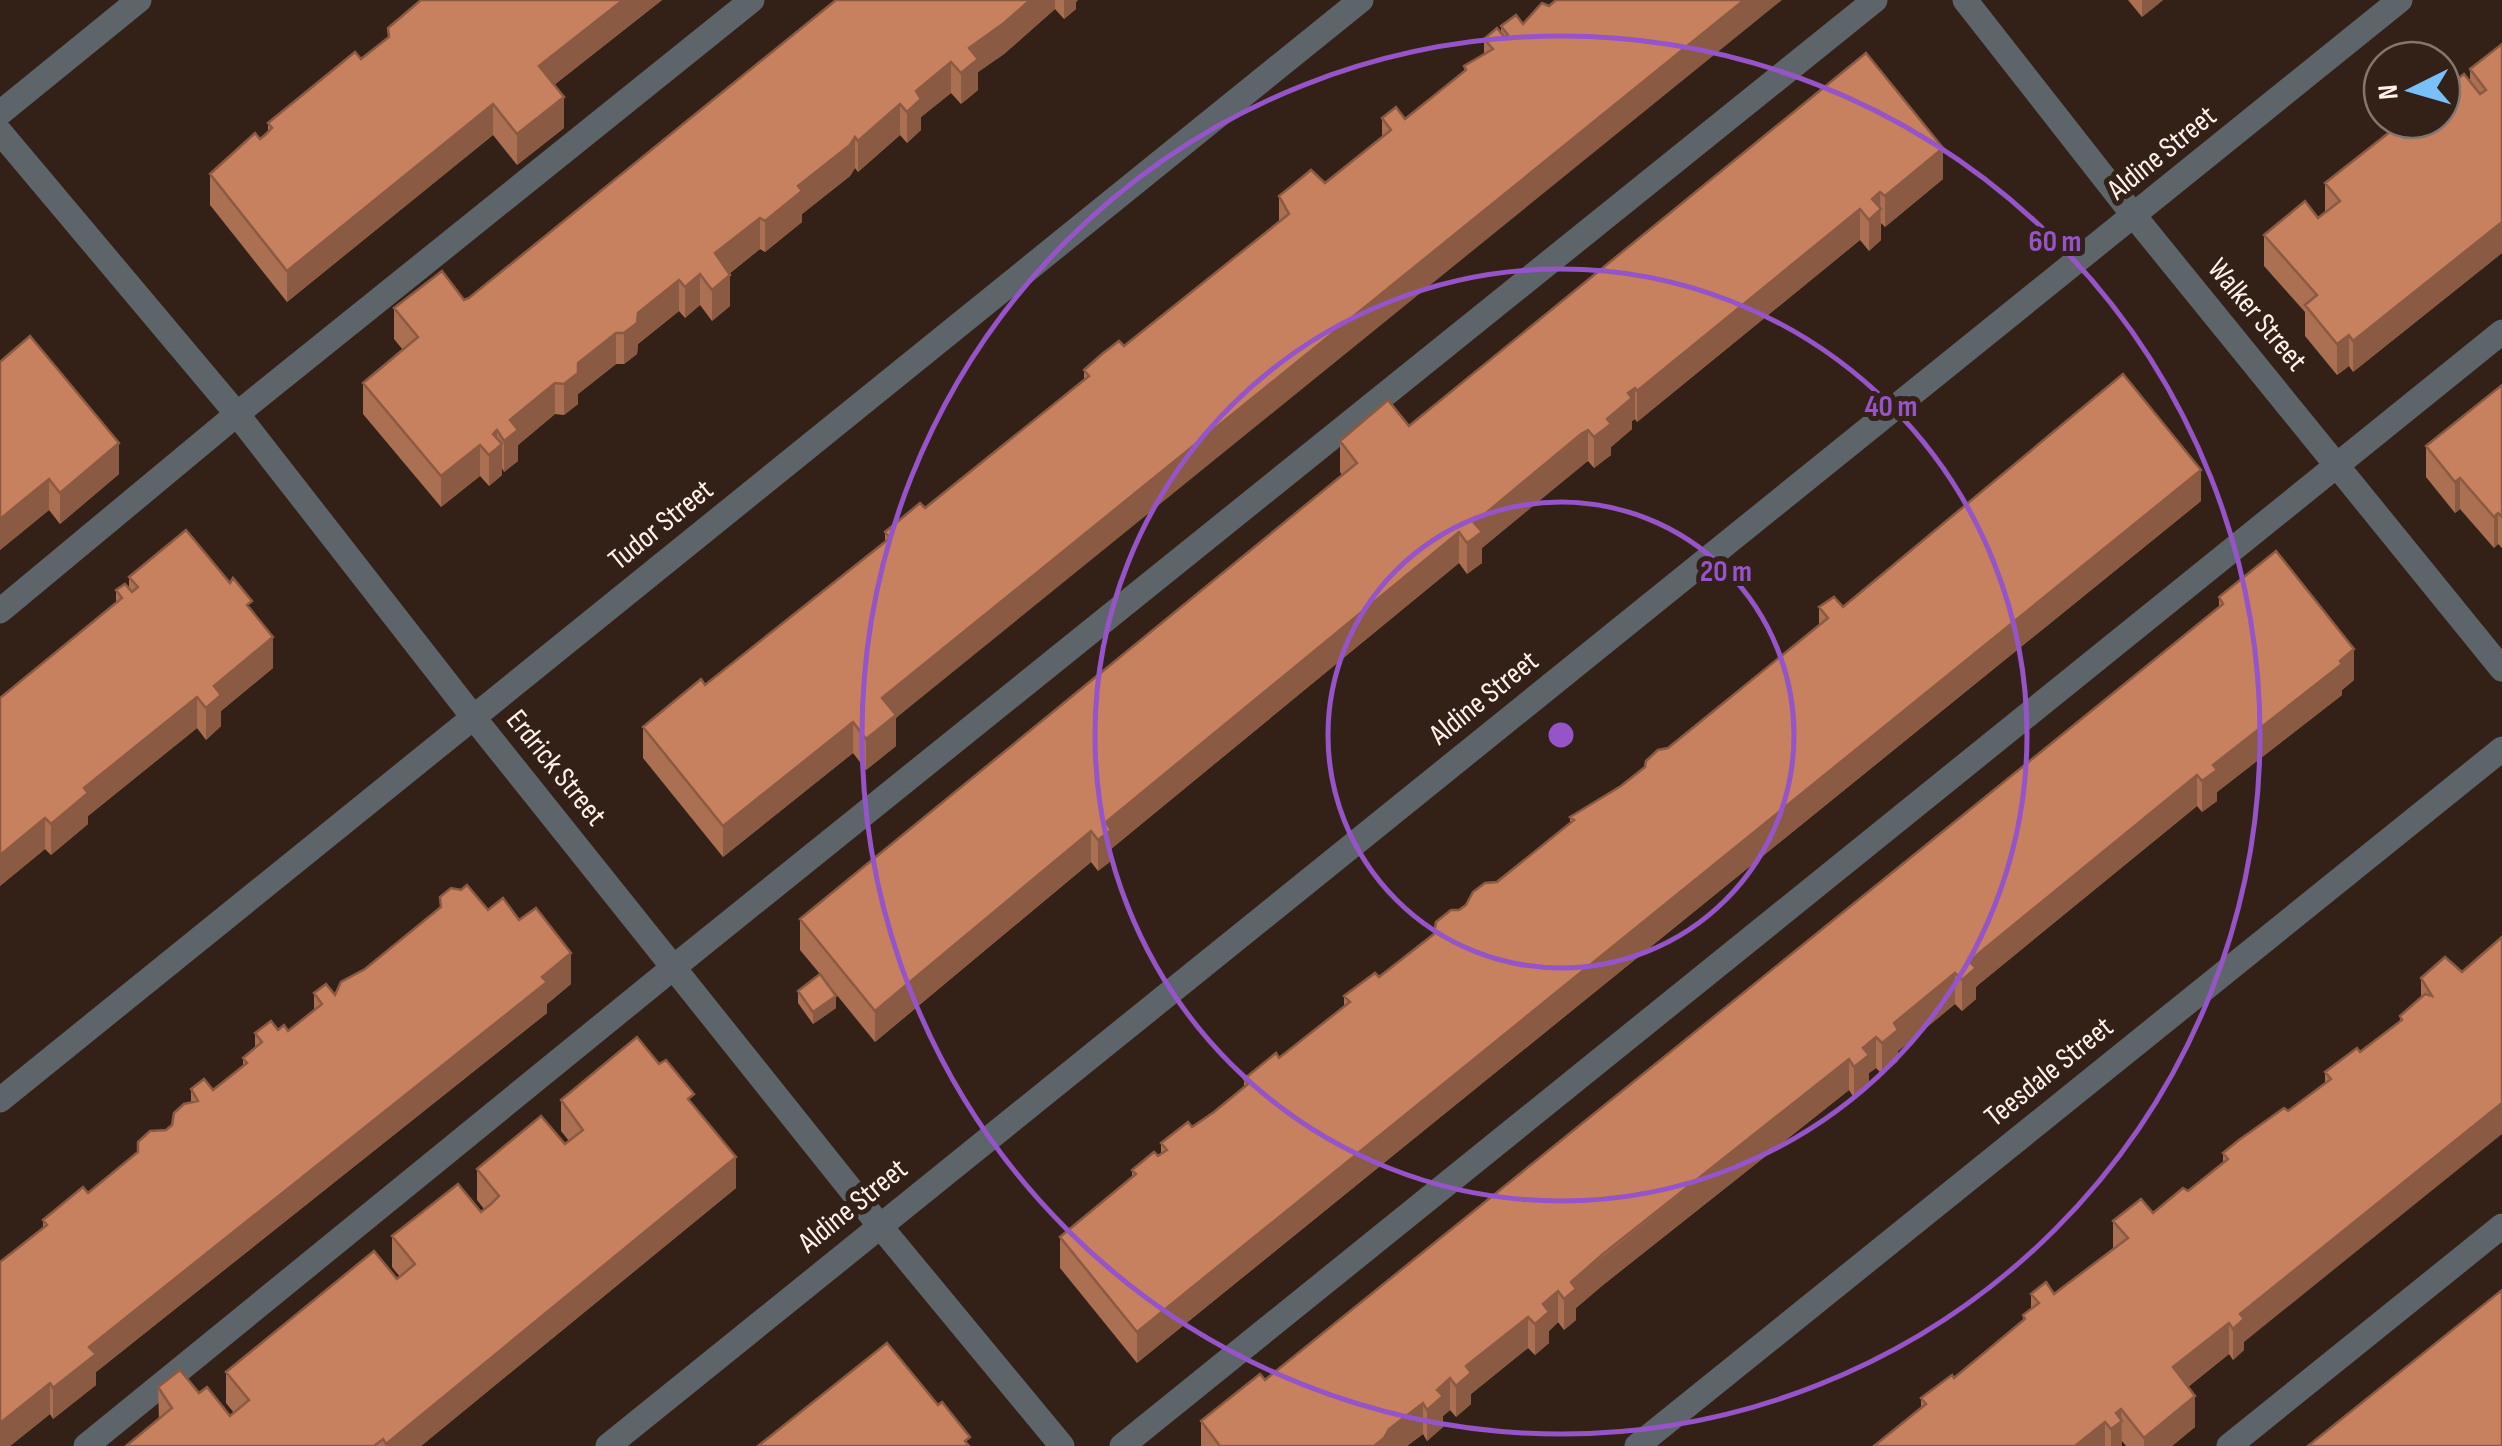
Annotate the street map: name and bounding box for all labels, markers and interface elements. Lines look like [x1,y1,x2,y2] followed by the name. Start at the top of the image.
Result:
[2362,40,2462,140] north arrow
[2372,83,2406,101] text: N
[2099,98,2224,208] street label: Aldine Street
[2029,224,2081,260] text: 60 m
[2200,252,2314,378] street label: Walker Street
[1865,389,1917,425] text: 40 m
[601,472,721,578] street label: Tudor Street
[1700,554,1752,590] text: 20 m
[1421,643,1546,753] street label: Aldine Street
[498,703,614,833] street label: Erdrick Street
[1543,717,1579,753] centre of rings
[1977,1009,2121,1135] street label: Teesdale Street
[790,1151,915,1261] street label: Aldine Street

